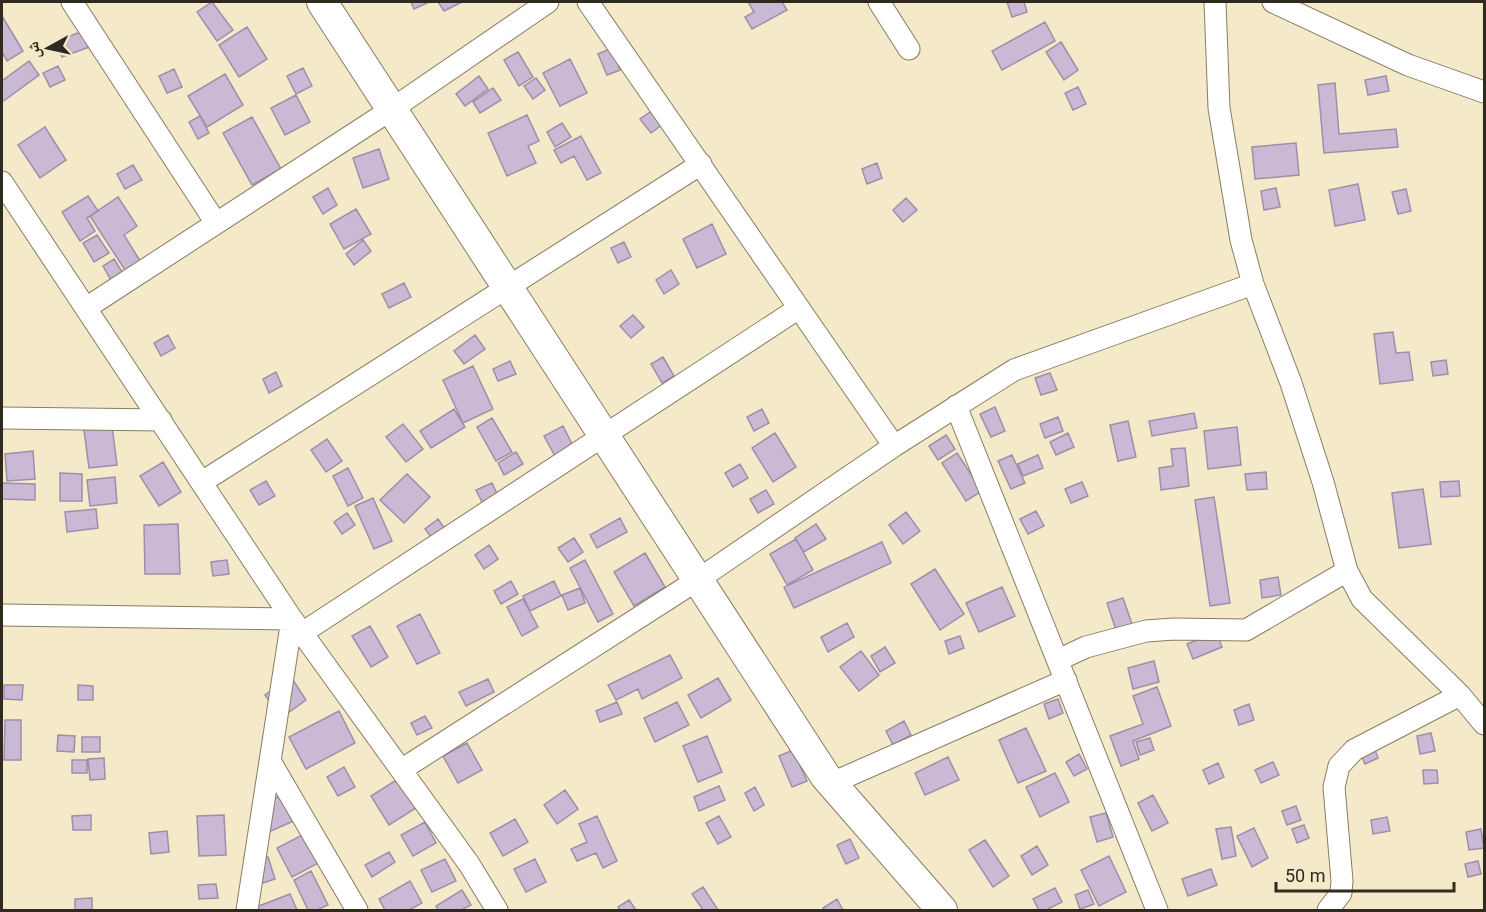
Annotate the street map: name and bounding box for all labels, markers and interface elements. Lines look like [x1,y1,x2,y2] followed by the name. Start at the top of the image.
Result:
[18,18,78,78] north arrow
[23,40,44,60] text: ش
[1276,855,1454,893] scale bar
[1285,865,1325,886] text: 50 m

